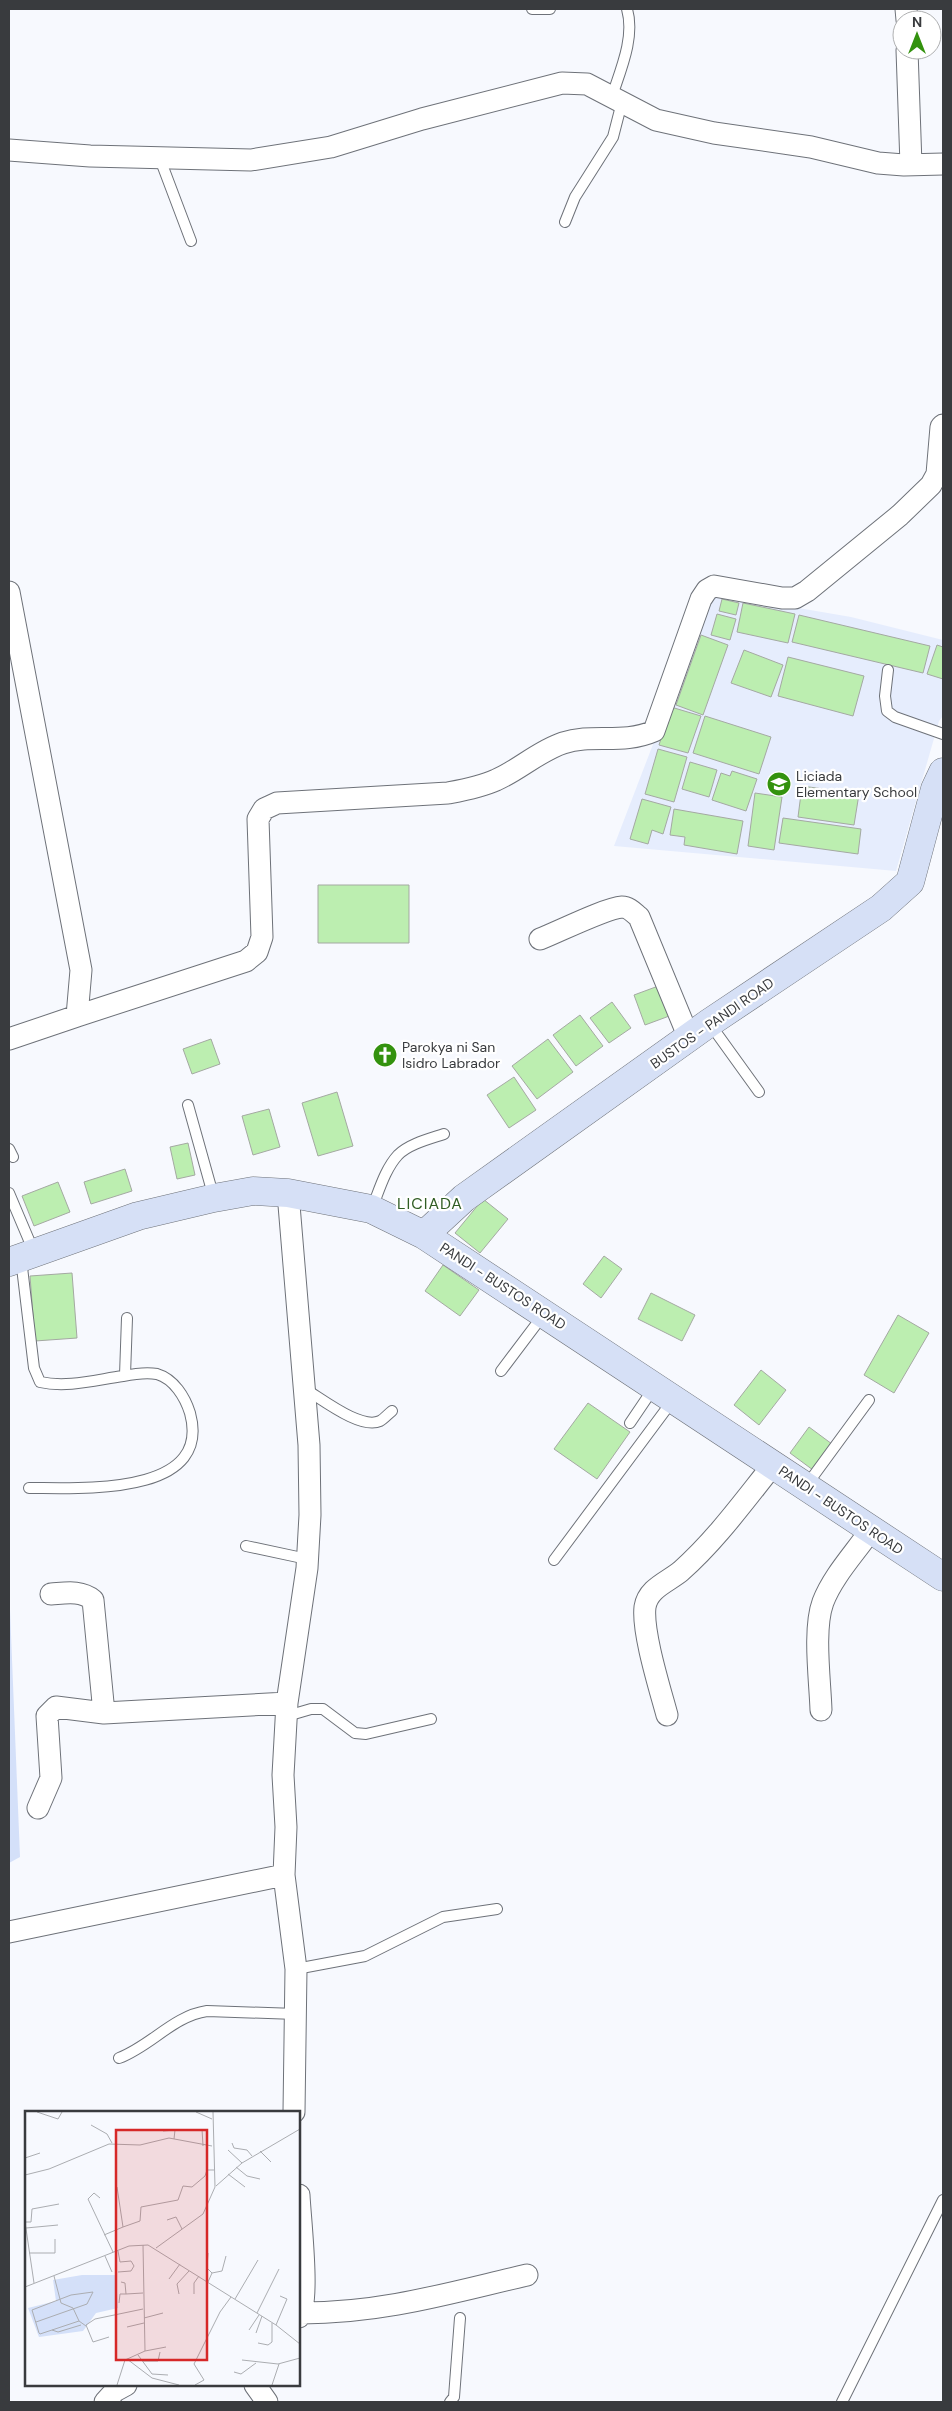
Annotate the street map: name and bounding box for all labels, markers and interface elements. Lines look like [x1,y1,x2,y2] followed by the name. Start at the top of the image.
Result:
[892,10,942,60] north arrow
[912,13,922,31] text: N
[796,767,917,801] place label: Liciada Elementary School
[766,771,792,797] school or university icon: Liciada Elementary School
[647,974,777,1072] street label: BUSTOS - PANDI ROAD
[402,1038,500,1072] place label: Parokya ni San Isidro Labrador
[372,1042,398,1068] church icon: Parokya ni San Isidro Labrador
[397,1193,463,1214] district label: LICIADA
[437,1239,569,1333] street label: PANDI - BUSTOS ROAD
[775,1462,907,1558] street label: PANDI - BUSTOS ROAD
[25,2111,300,2386] inset map

